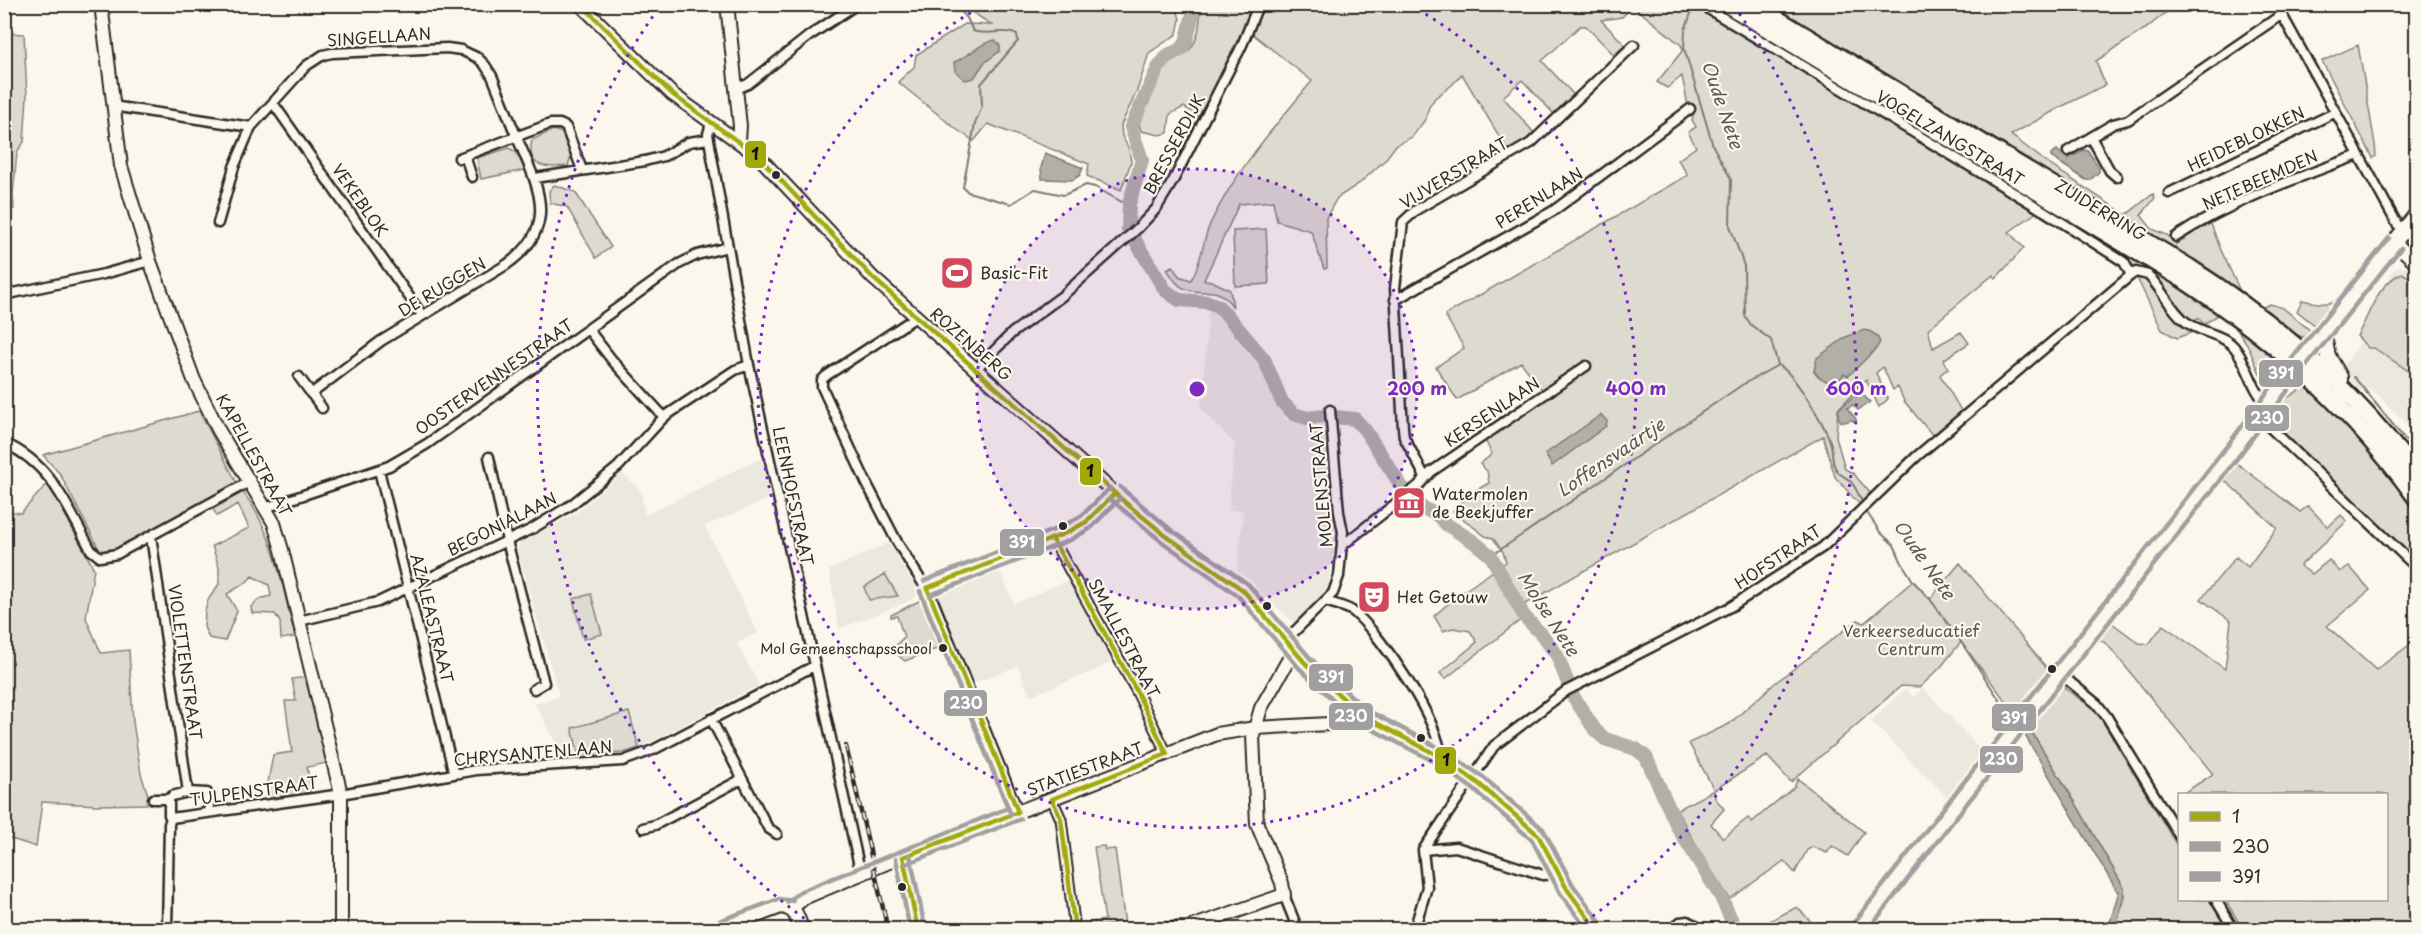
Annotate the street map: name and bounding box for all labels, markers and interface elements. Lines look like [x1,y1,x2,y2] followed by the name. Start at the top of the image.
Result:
[326,20,432,52] street label: SINGELLAAN
[1696,57,1752,153] water label: Oude Nete
[1872,83,2029,191] street label: VOGELZANGSTRAAT
[1136,89,1210,198] street label: BRESSERDIJK
[2183,99,2308,177] street label: HEIDEBLOKKEN
[1395,130,1512,214] street label: VIJVERSTRAAT
[744,140,767,169] line badge: 1
[751,141,759,165] text: 1
[2198,143,2321,215] street label: NETEBEEMDEN
[327,158,395,241] street label: VEKEBLOK
[1490,161,1587,234] street label: PERENLAAN
[770,169,782,181] unlabelled marker
[2051,172,2152,246] street label: ZUIDERRING
[393,251,490,322] street label: DE RUGGEN
[939,255,975,291] sports icon: Basic-Fit
[980,260,1049,284] place label: Basic-Fit
[925,301,1018,386] street label: ROZENBERG
[410,312,577,440] street label: OOSTERVENNESTRAAT
[2258,359,2304,388] line badge: 391
[2268,360,2295,384] text: 391
[1439,370,1544,452] street label: KERSENLAAN
[1387,374,1447,401] text: 200 m
[1606,374,1666,401] text: 400 m
[1825,374,1887,401] text: 600 m
[1187,379,1207,399] centre of rings
[211,389,299,521] street label: KAPELLESTRAAT
[2244,404,2290,432] line badge: 230
[2250,405,2284,429] text: 230
[1551,410,1671,503] water label: Loffensvaartje
[1303,422,1337,548] street label: MOLENSTRAAT
[768,424,820,568] street label: LEENHOFSTRAAT
[1079,457,1102,486] line badge: 1
[1086,458,1094,482] text: 1
[1432,481,1534,523] place label: Watermolen de Beekjuffer
[443,485,561,561] street label: BEGONIALAAN
[1391,485,1427,521] museum icon: Watermolen de Beekjuffer
[1888,514,1963,605] water label: Oude Nete
[1729,518,1826,594] street label: HOFSTRAAT
[1057,520,1069,532] unlabelled marker
[999,528,1045,557] line badge: 391
[1009,529,1036,553] text: 391
[405,551,461,685] street label: AZALEASTRAAT
[1512,565,1588,662] water label: Molse Nete
[1083,574,1167,702] street label: SMALLESTRAAT
[1356,579,1392,615] theatre icon: Het Getouw
[163,583,209,741] street label: VIOLETTENSTRAAT
[1397,584,1488,608] place label: Het Getouw
[1261,600,1273,612] unlabelled marker
[1843,618,1981,660] park label: Verkeerseducatief Centrum
[760,638,932,659] place label: Mol Gemeenschapsschool
[937,642,949,654] marker: Mol Gemeenschapsschool
[1308,663,1354,692] line badge: 391
[2046,663,2058,675] unlabelled marker
[1318,664,1345,688] text: 391
[943,689,988,717] line badge: 230
[949,690,983,714] text: 230
[1328,702,1374,731] line badge: 230
[1334,703,1368,727] text: 230
[1991,703,2037,732] line badge: 391
[2001,705,2028,729] text: 391
[1415,732,1427,744] unlabelled marker
[453,733,613,771] street label: CHRYSANTENLAAN
[1023,735,1147,801] street label: STATIESTRAAT
[1979,745,2024,774] line badge: 230
[1434,746,1457,775] line badge: 1
[1984,746,2018,770] text: 230
[1442,747,1450,771] text: 1
[188,769,320,811] street label: TULPENSTRAAT
[2178,793,2388,901] legend
[2232,802,2240,829] text: 1
[2232,832,2270,859] text: 230
[2232,862,2261,889] text: 391
[896,881,908,893] unlabelled marker

